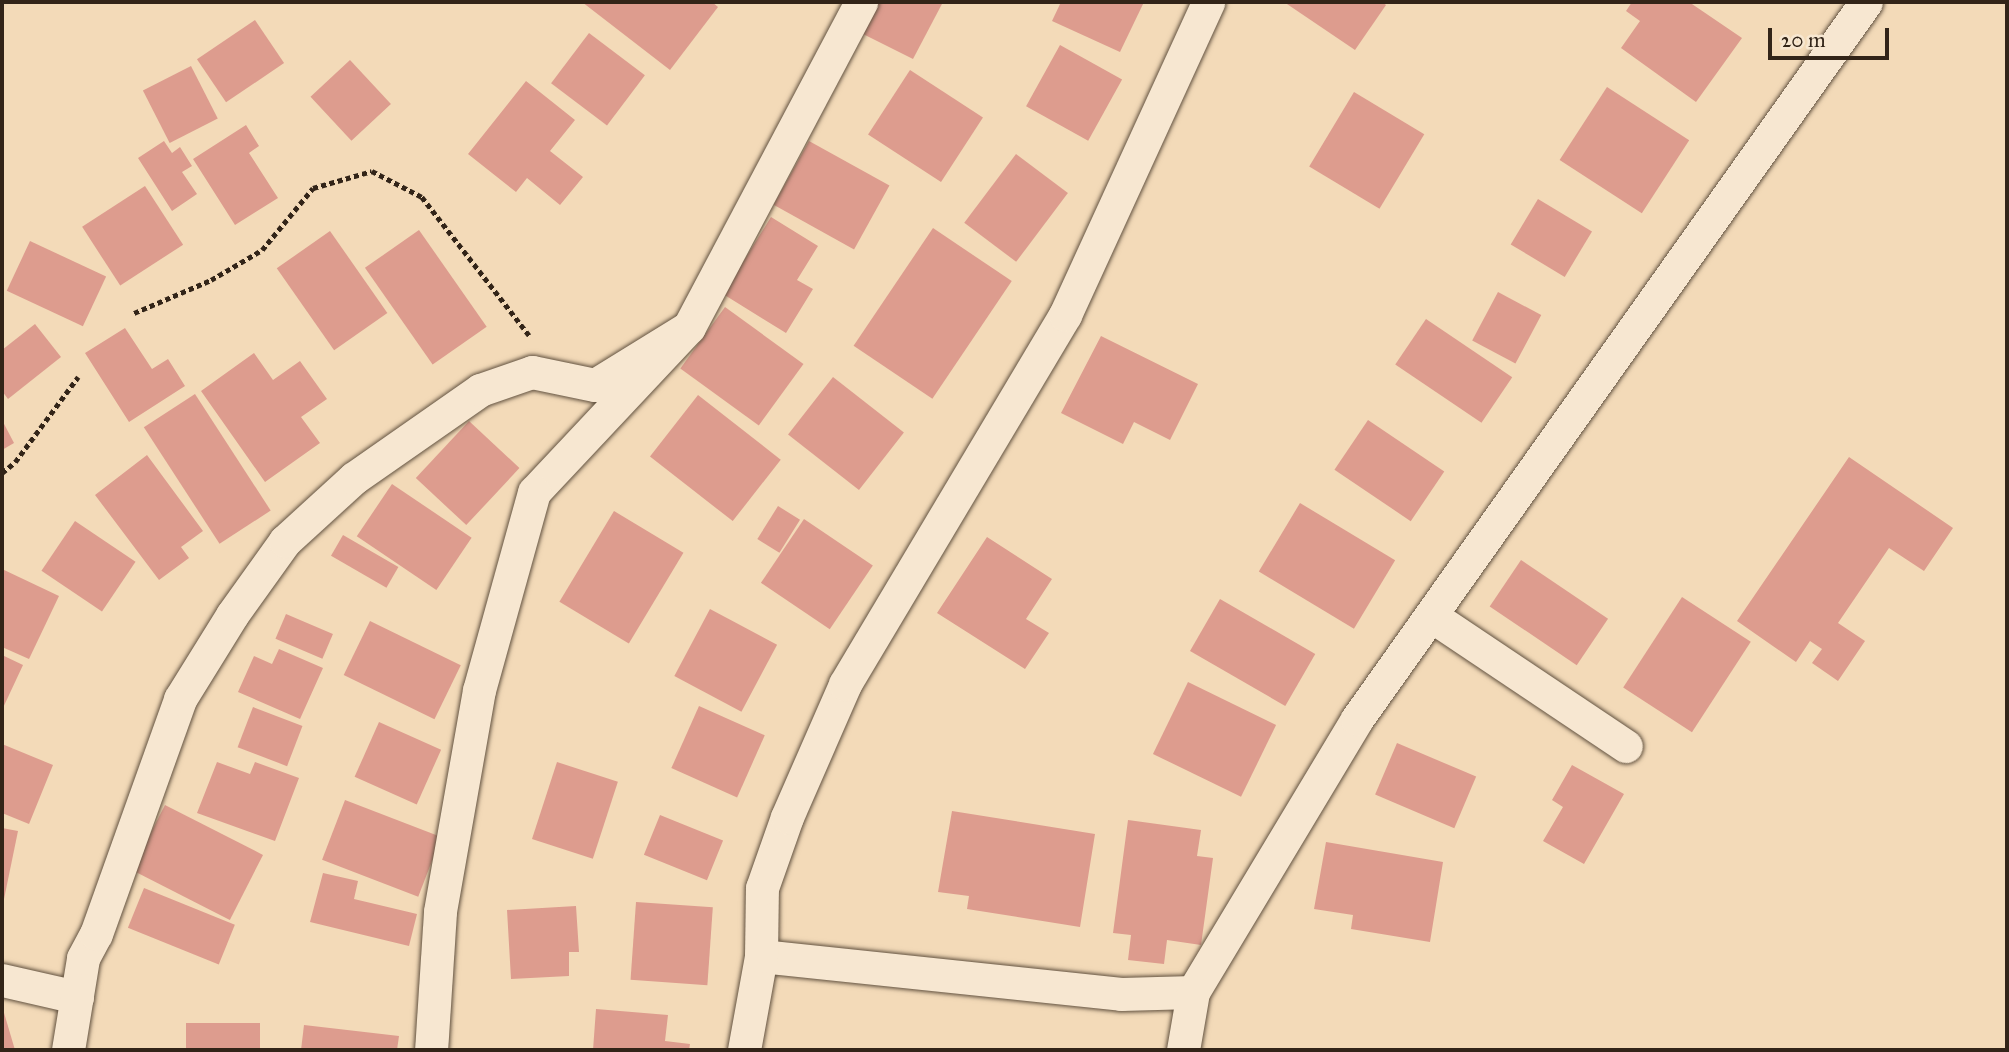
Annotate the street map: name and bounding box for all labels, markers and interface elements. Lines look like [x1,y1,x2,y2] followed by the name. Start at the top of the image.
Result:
[1771,14,1892,58] scale bar
[1781,27,1826,53] text: 20 m

